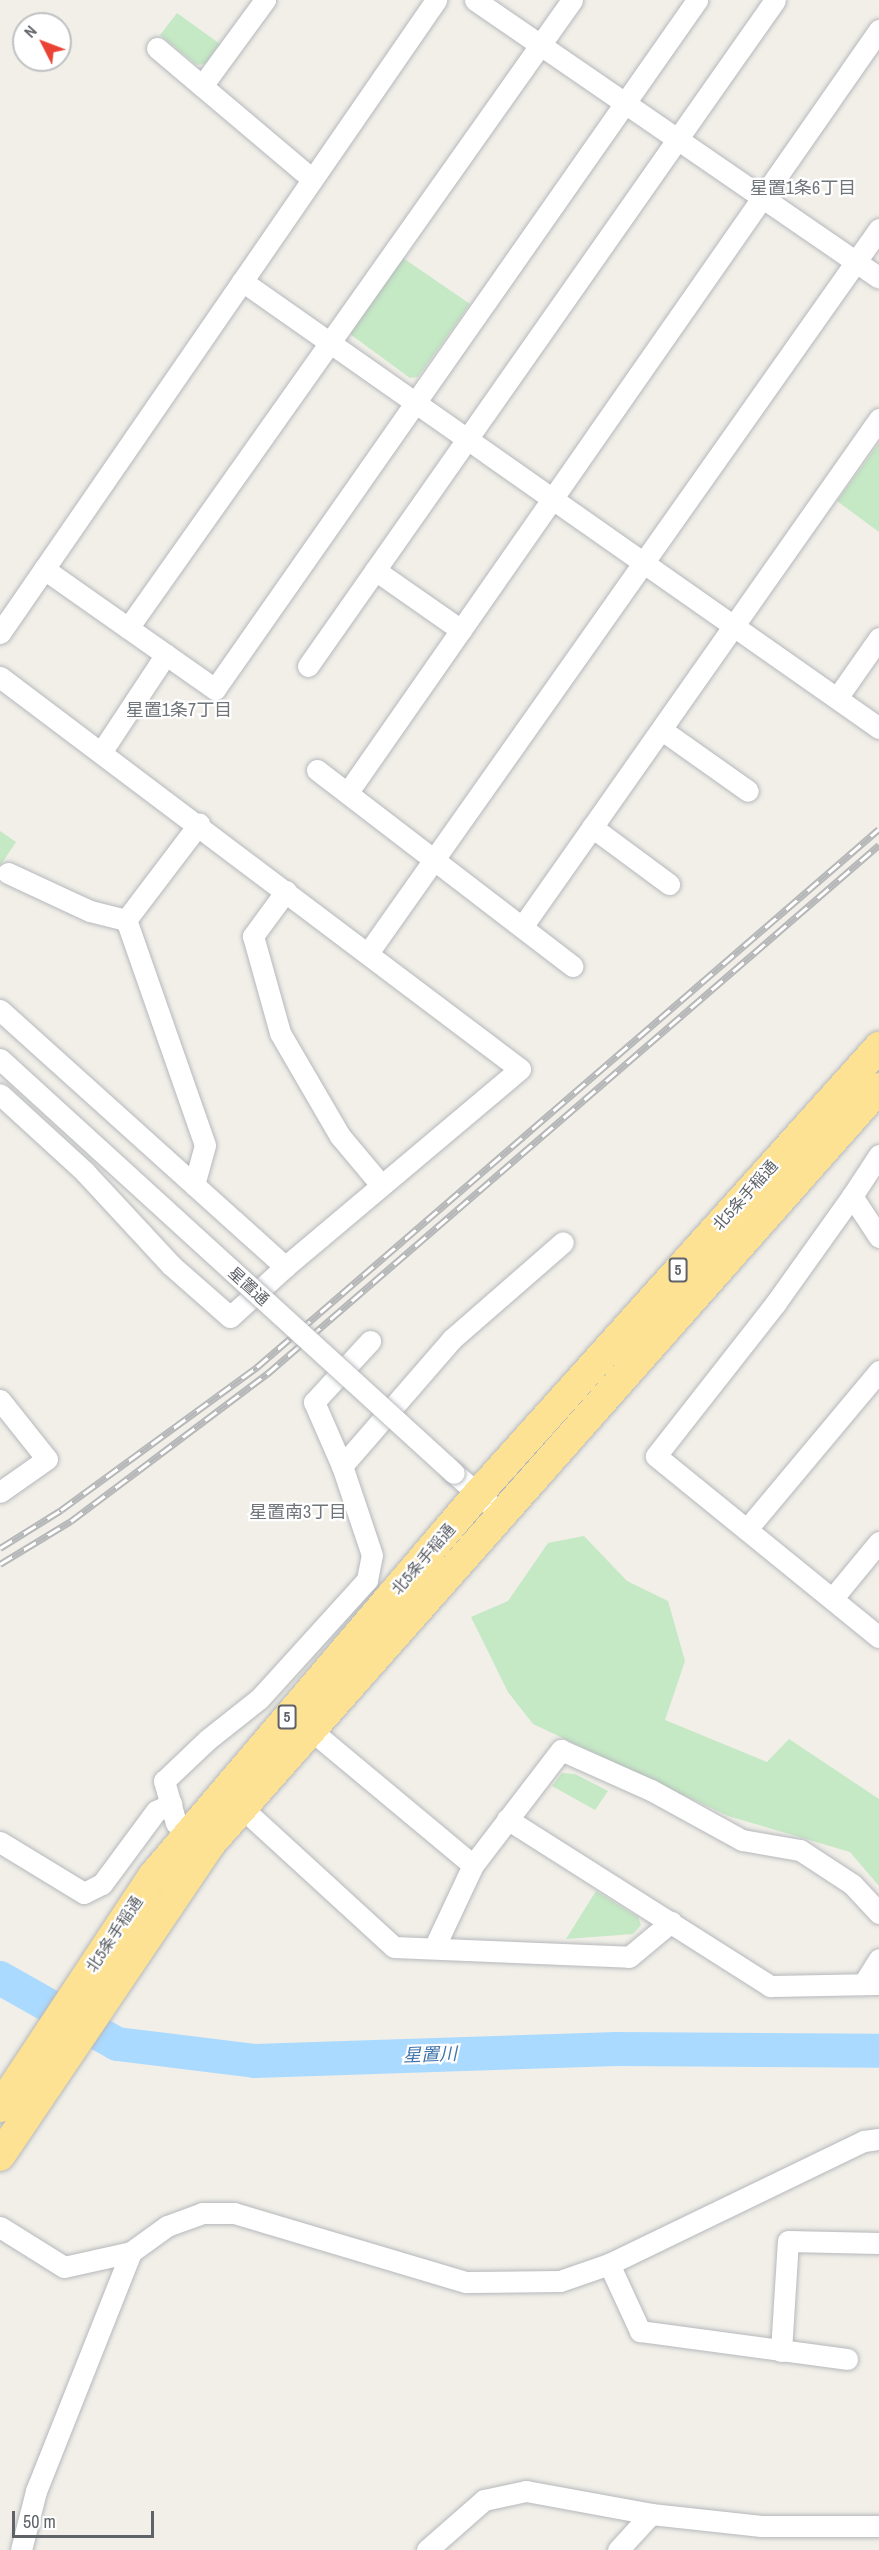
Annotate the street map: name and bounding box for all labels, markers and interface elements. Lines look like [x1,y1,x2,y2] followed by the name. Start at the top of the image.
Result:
[12,12,72,72] north arrow
[19,20,41,42] text: N
[750,177,856,199] district label: 星置1条6丁目
[126,699,232,721] district label: 星置1条7丁目
[709,1156,781,1234] street label: 北5条手稲通
[668,1258,688,1282] road number: 5
[225,1263,273,1309] street label: 星置通
[249,1501,347,1523] district label: 星置南3丁目
[387,1520,459,1598] street label: 北5条手稲通
[276,1705,298,1729] road number: 5
[82,1892,146,1976] street label: 北5条手稲通
[403,2043,457,2067] water label: 星置川
[15,2499,158,2537] scale bar
[23,2509,56,2534] text: 50 m

